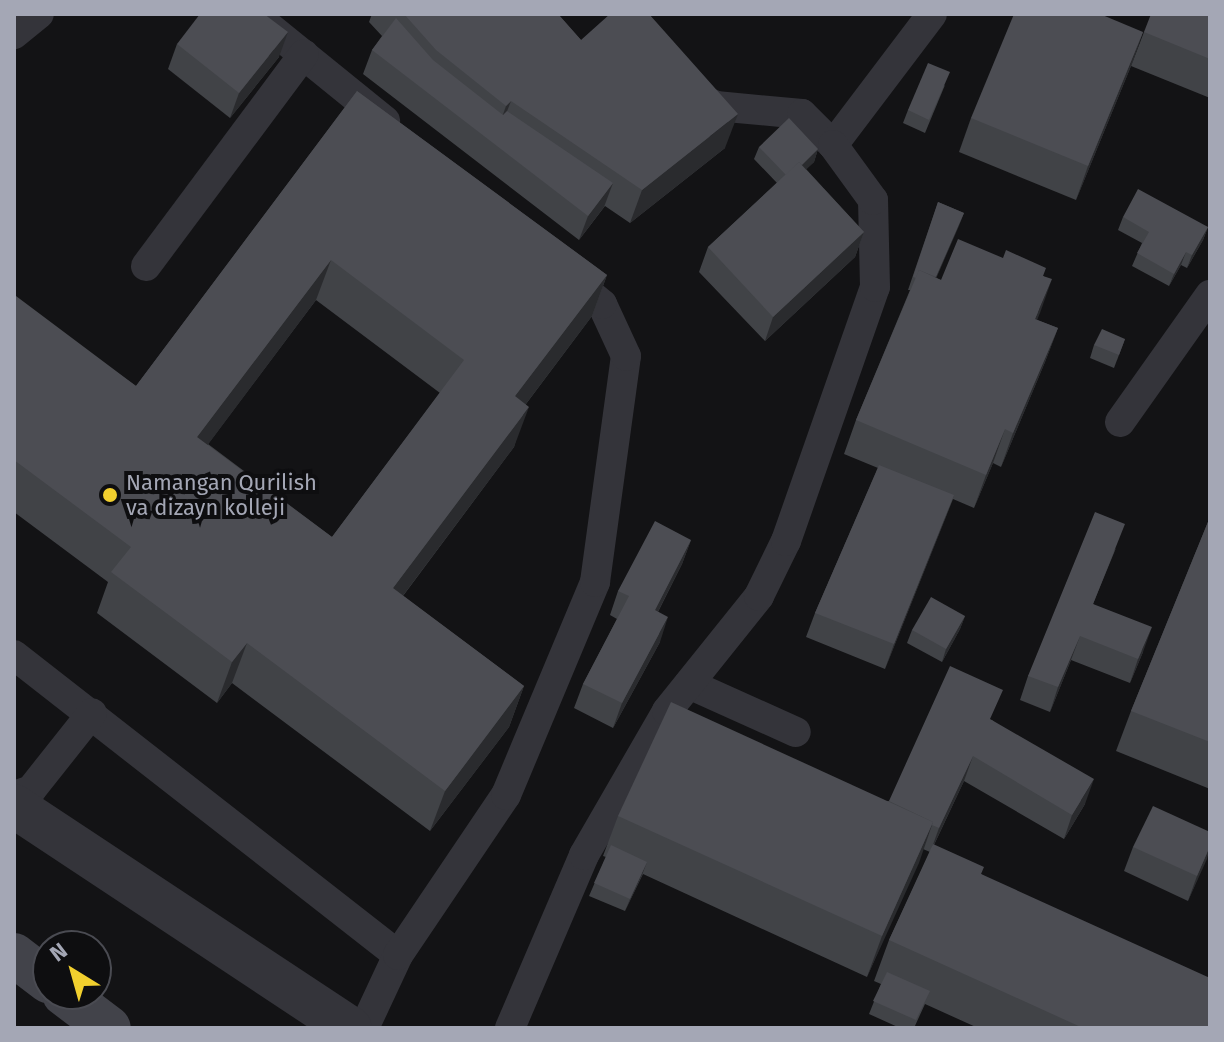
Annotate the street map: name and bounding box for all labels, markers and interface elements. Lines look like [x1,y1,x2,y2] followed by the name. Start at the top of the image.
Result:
[126,469,317,520] place label: Namangan Qurilish va dizayn kolleji
[101,486,119,504] marker: Namangan Qurilish va dizayn kolleji
[32,930,112,1010] north arrow
[45,937,72,967] text: N

